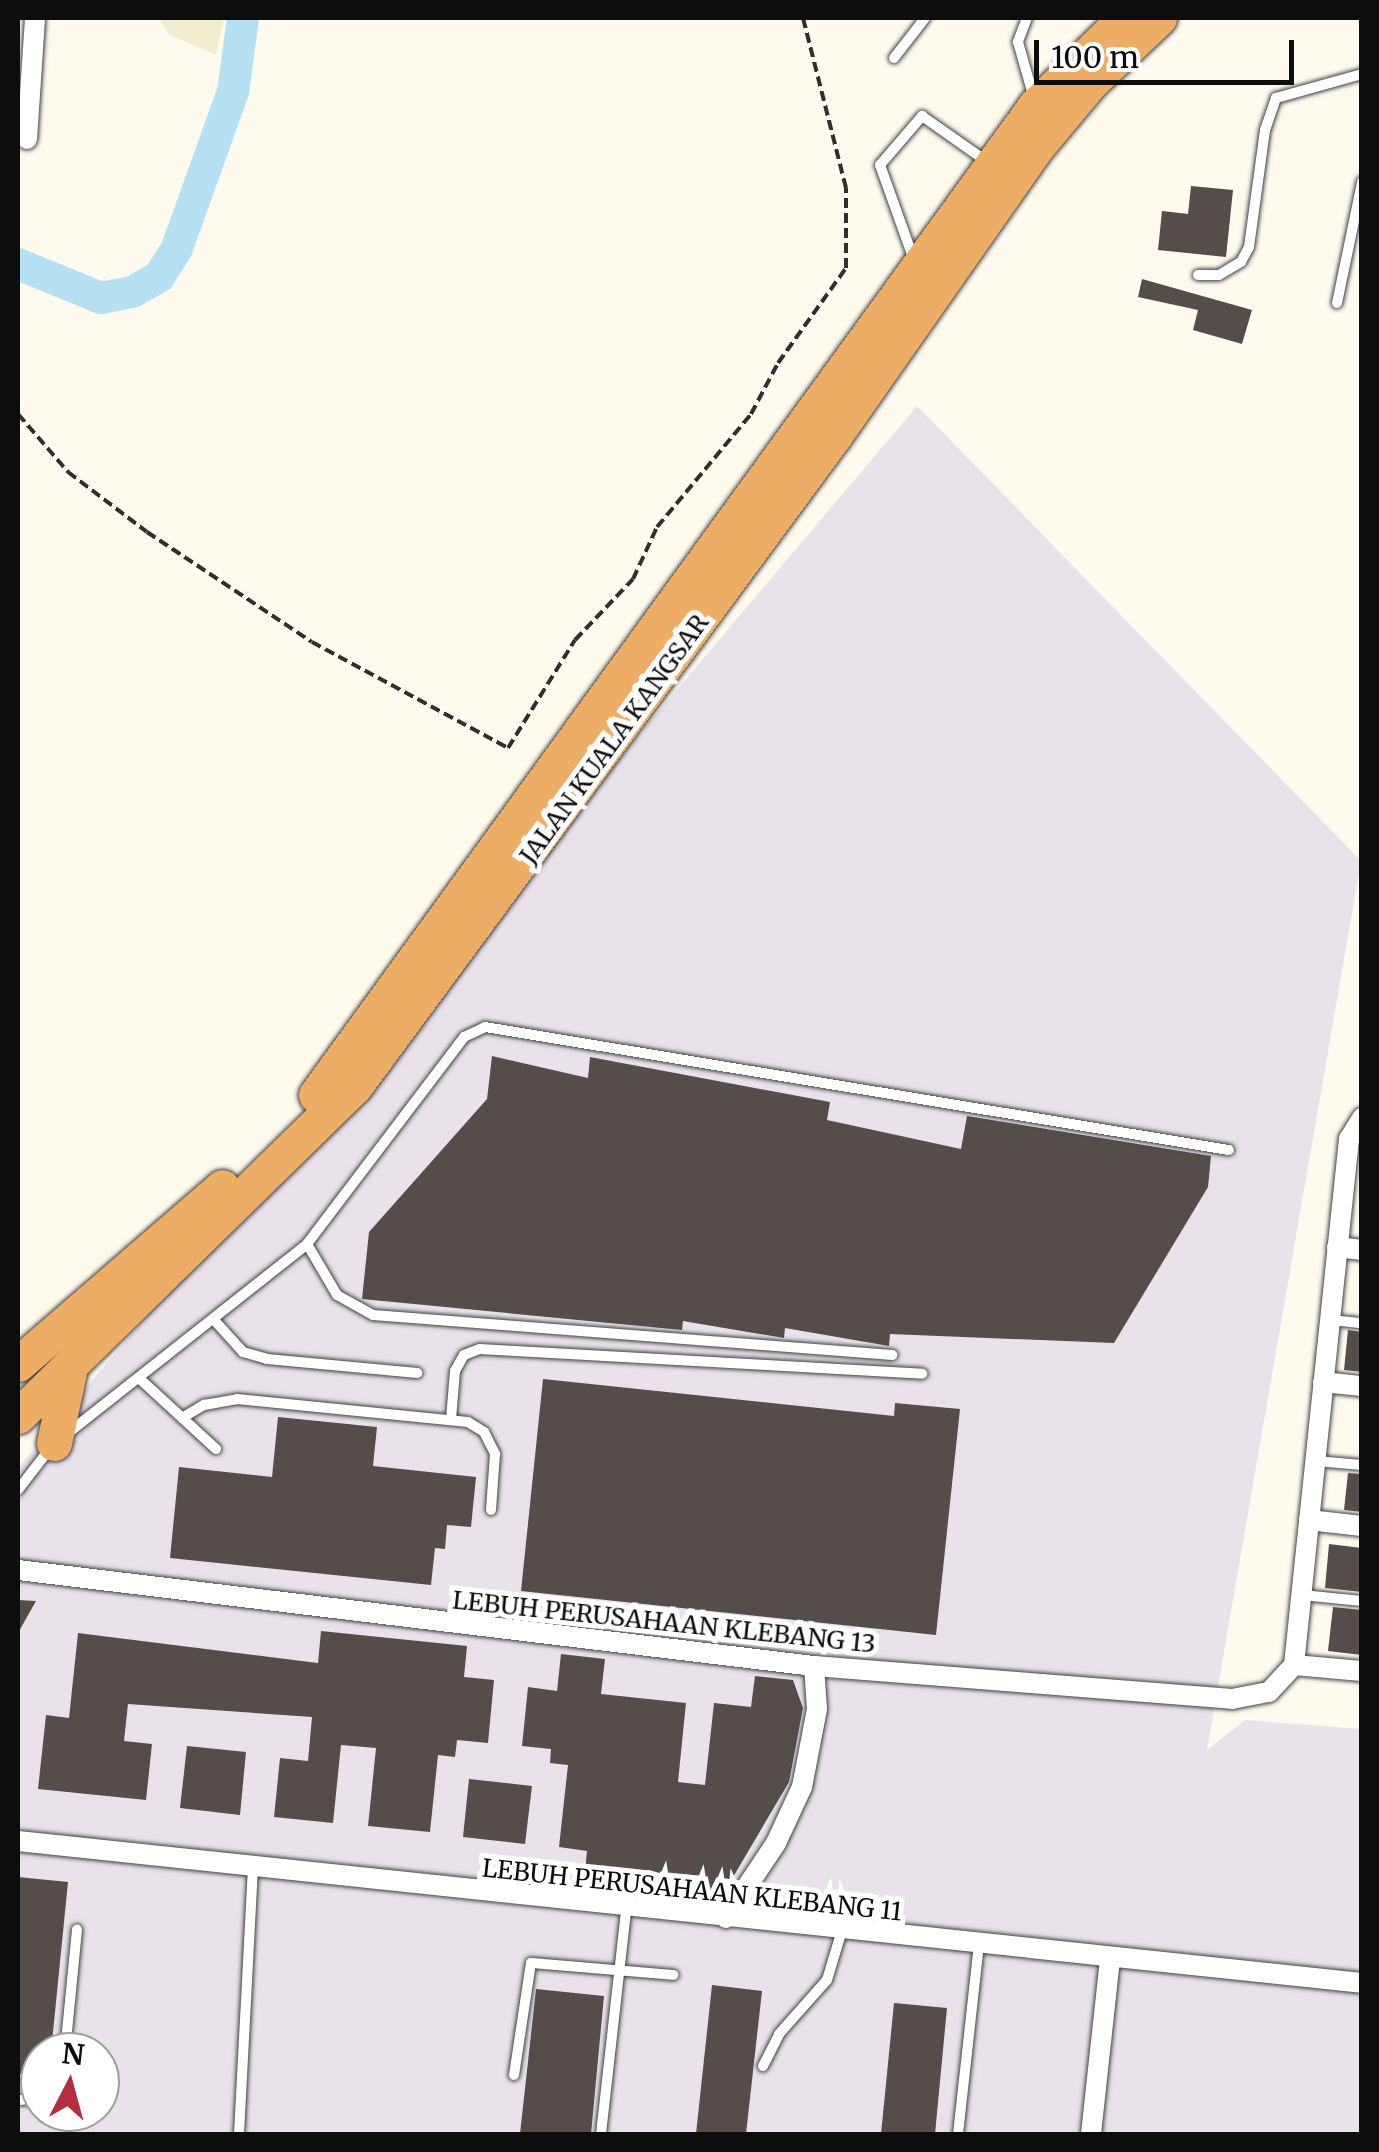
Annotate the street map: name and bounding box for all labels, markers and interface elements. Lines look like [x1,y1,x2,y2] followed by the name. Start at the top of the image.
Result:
[1039,20,1299,82] scale bar
[1051,38,1139,76] text: 100 m
[513,608,715,870] street label: JALAN KUALA KANGSAR
[451,1585,877,1659] street label: LEBUH PERUSAHAAN KLEBANG 13
[480,1853,904,1927] street label: LEBUH PERUSAHAAN KLEBANG 11
[20,2032,120,2132] north arrow
[60,2035,86,2073] text: N

